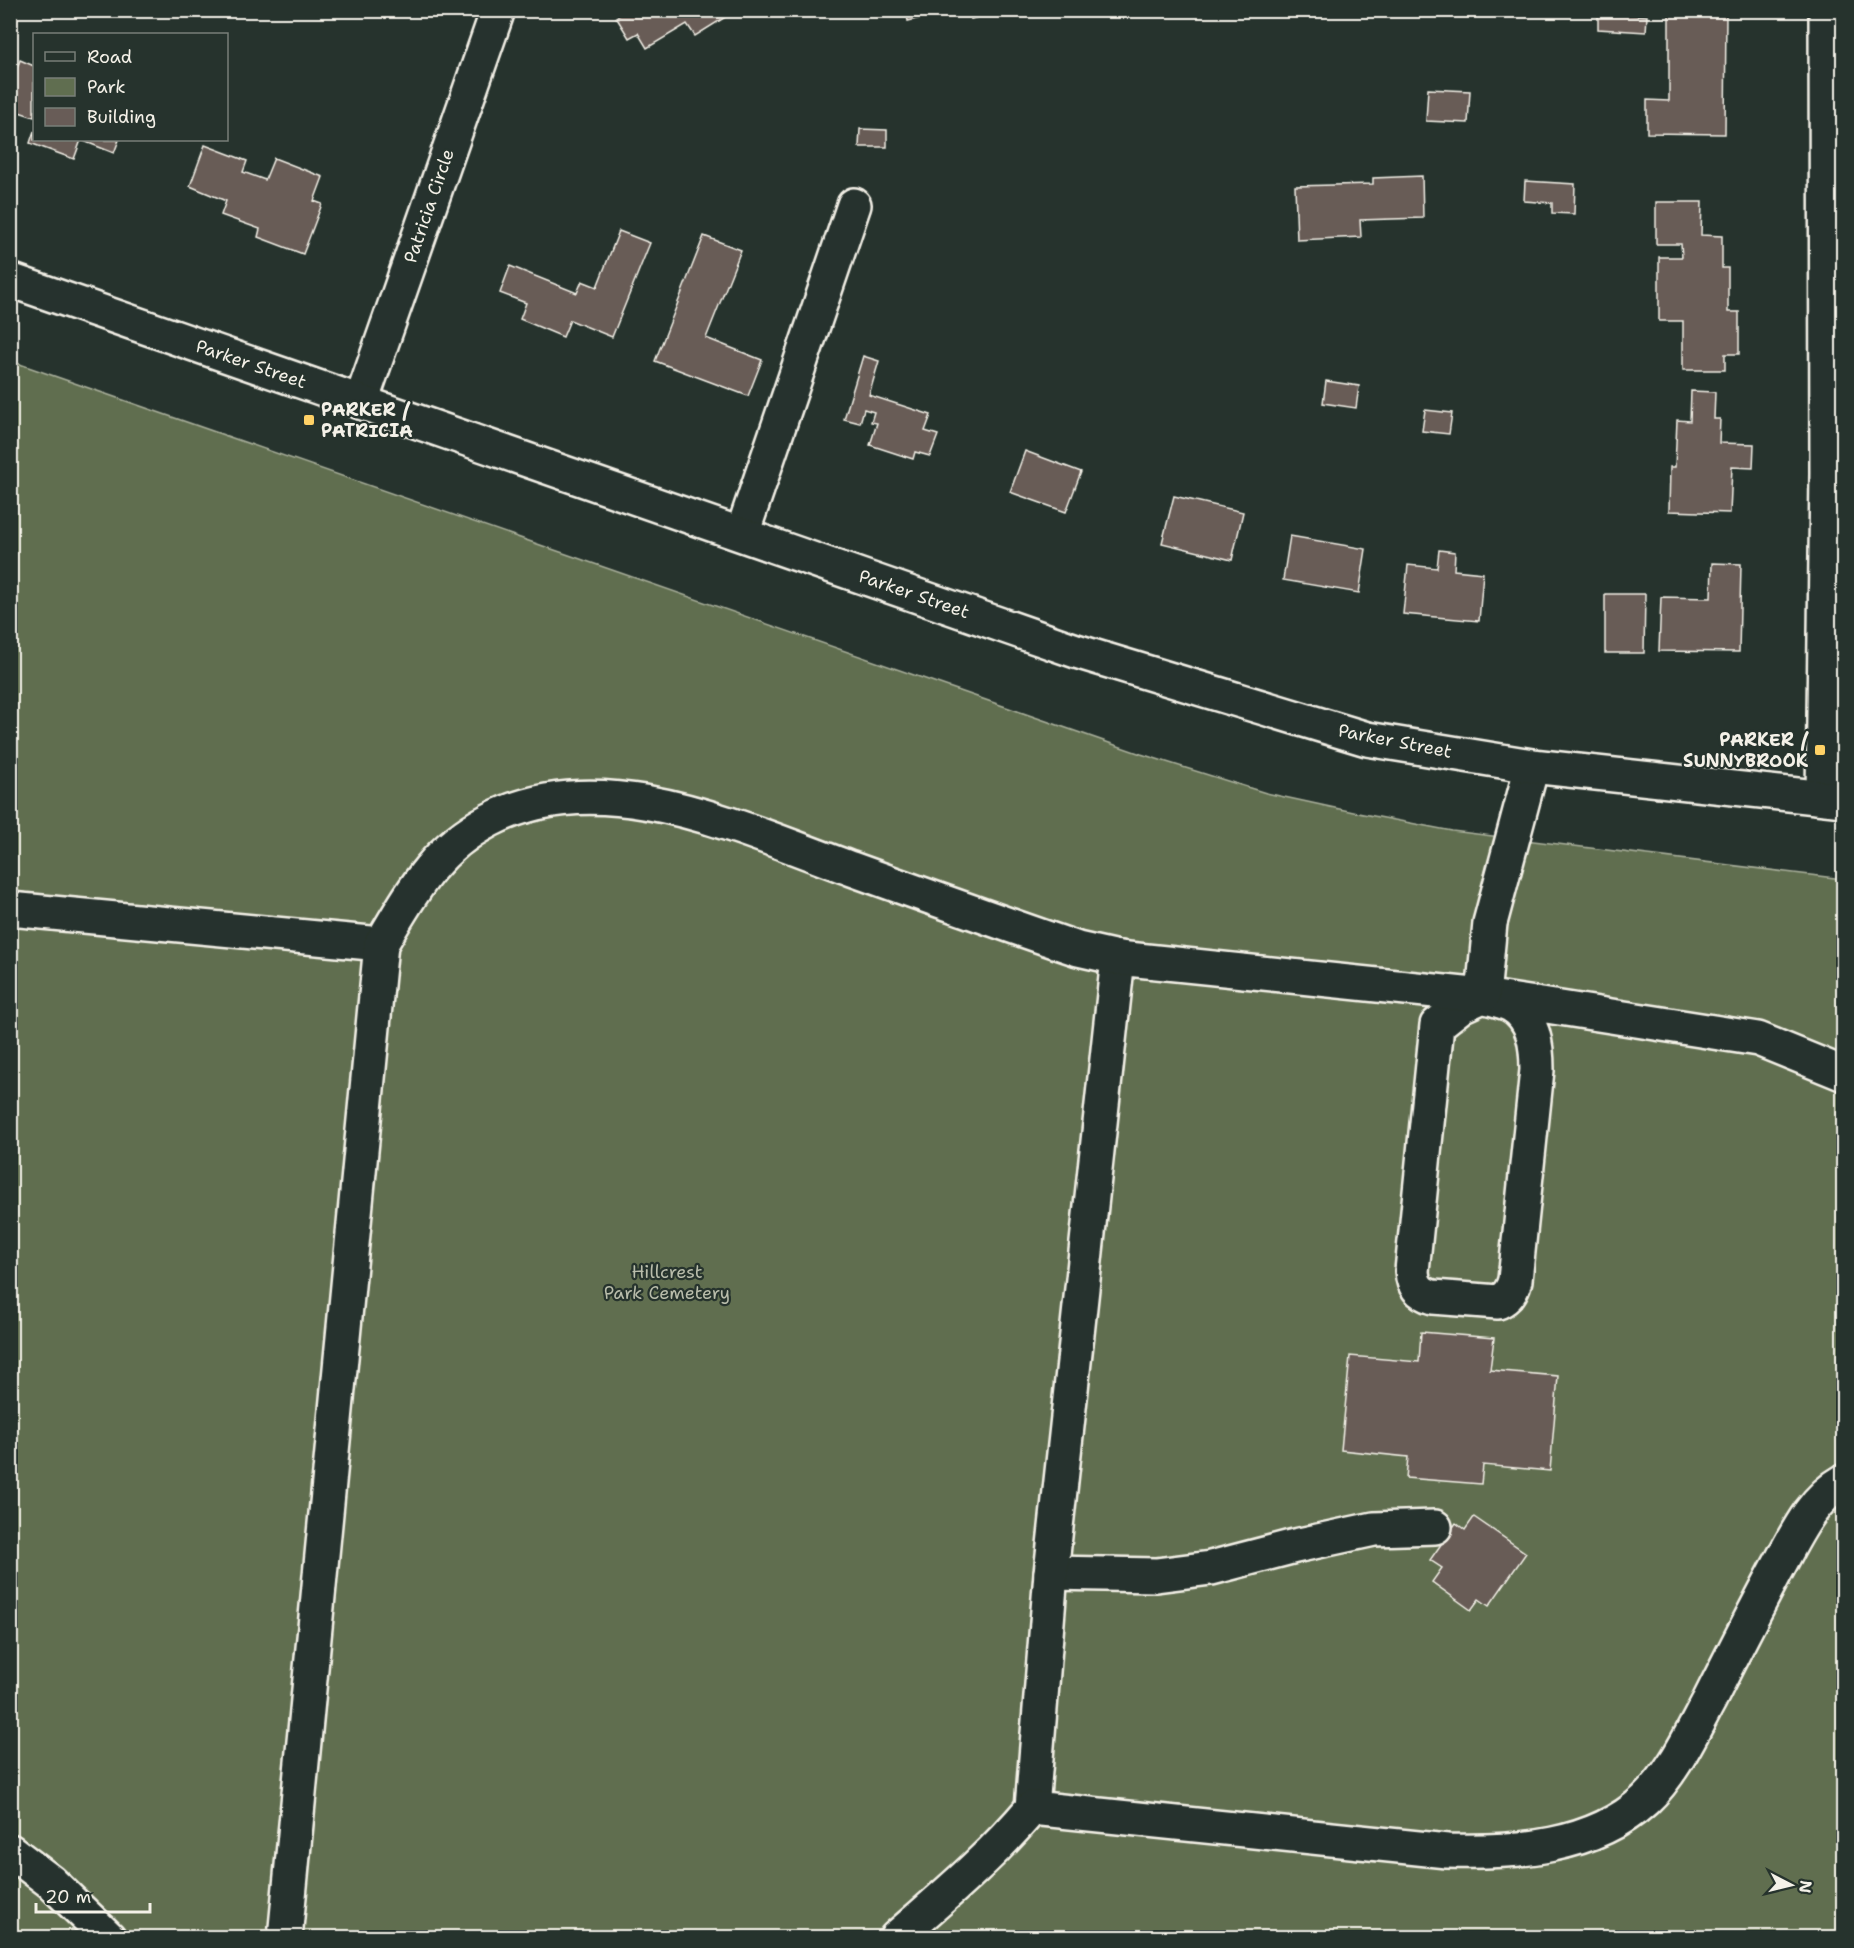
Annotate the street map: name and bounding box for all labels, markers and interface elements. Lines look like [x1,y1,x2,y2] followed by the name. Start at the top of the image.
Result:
[33,33,228,141] legend
[87,45,132,69] text: Road
[87,75,126,99] text: Park
[87,105,156,129] text: Building
[398,146,460,266] street label: Patricia Circle
[193,334,310,394] street label: Parker Street
[321,398,413,443] place label: PARKER / PATRICIA
[302,413,316,427] marker: PARKER / PATRICIA
[856,564,973,624] street label: Parker Street
[1336,718,1454,764] street label: Parker Street
[1683,728,1809,773] place label: PARKER / SUNNYBROOK
[1813,743,1827,757] marker: PARKER / SUNNYBROOK
[604,1260,730,1305] park label: Hillcrest Park Cemetery
[1761,1855,1821,1915] north arrow
[36,1876,150,1914] scale bar
[1794,1879,1817,1894] text: N
[45,1885,91,1909] text: 20 m

